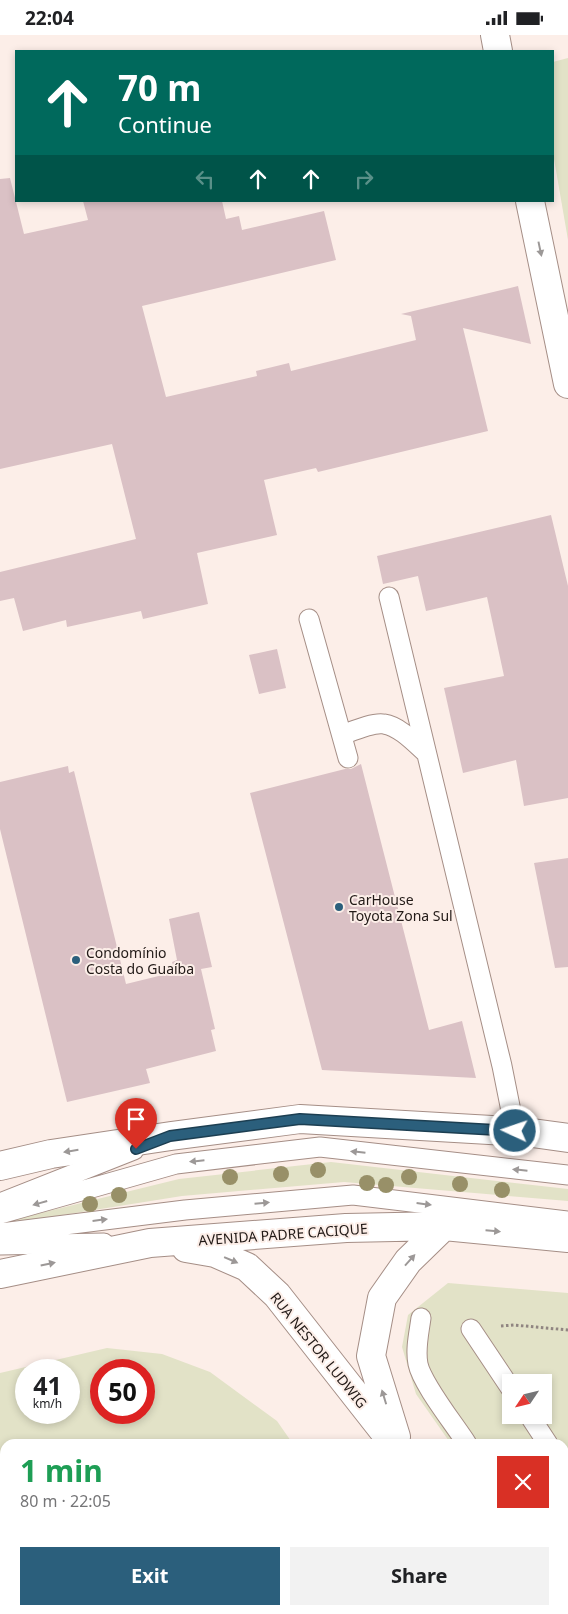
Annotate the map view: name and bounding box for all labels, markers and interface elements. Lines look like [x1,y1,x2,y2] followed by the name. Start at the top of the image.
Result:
[25,5,74,31] text: 22:04
[118,64,201,111] text: 70 m
[35,70,100,135] icon: ahead
[118,109,212,139] text: Continue
[191,165,219,193] icon: left
[244,165,272,193] icon: ahead
[297,165,325,193] icon: ahead
[350,165,378,193] icon: right
[536,241,544,257] one-way arrow
[349,890,453,925] place label: CarHouse Toyota Zona Sul
[333,901,345,913] marker: CarHouse Toyota Zona Sul
[86,943,194,978] place label: Condomínio Costa do Guaíba
[70,954,82,966] marker: Condomínio Costa do Guaíba
[115,1098,157,1149] pin
[488,1104,540,1156] position arrow
[122,1105,150,1133] icon: arrive
[62,1148,78,1156] one-way arrow
[350,1148,366,1156] one-way arrow
[188,1157,204,1165] one-way arrow
[511,1166,527,1174] one-way arrow
[32,1199,47,1207] one-way arrow
[254,1199,270,1207] one-way arrow
[416,1200,432,1208] one-way arrow
[93,1216,109,1224] one-way arrow
[198,1219,368,1249] street label: AVENIDA PADRE CACIQUE
[485,1227,501,1235] one-way arrow
[405,1253,416,1266] one-way arrow
[224,1257,238,1265] one-way arrow
[40,1260,55,1268] one-way arrow
[266,1288,372,1412] street label: RUA NESTOR LUDWIG
[90,1359,155,1424] speed limit sign: 50
[33,1368,62,1402] text: 41
[502,1374,552,1424] north arrow
[502,1374,552,1424] map controls
[379,1389,387,1404] one-way arrow
[33,1395,62,1412] text: km/h
[20,1450,103,1491] text: 1 min
[497,1456,549,1508] button: close
[20,1490,111,1512] text: 80 m · 22:05
[20,1547,280,1605] button: Exit
[290,1547,549,1605] button: Share

